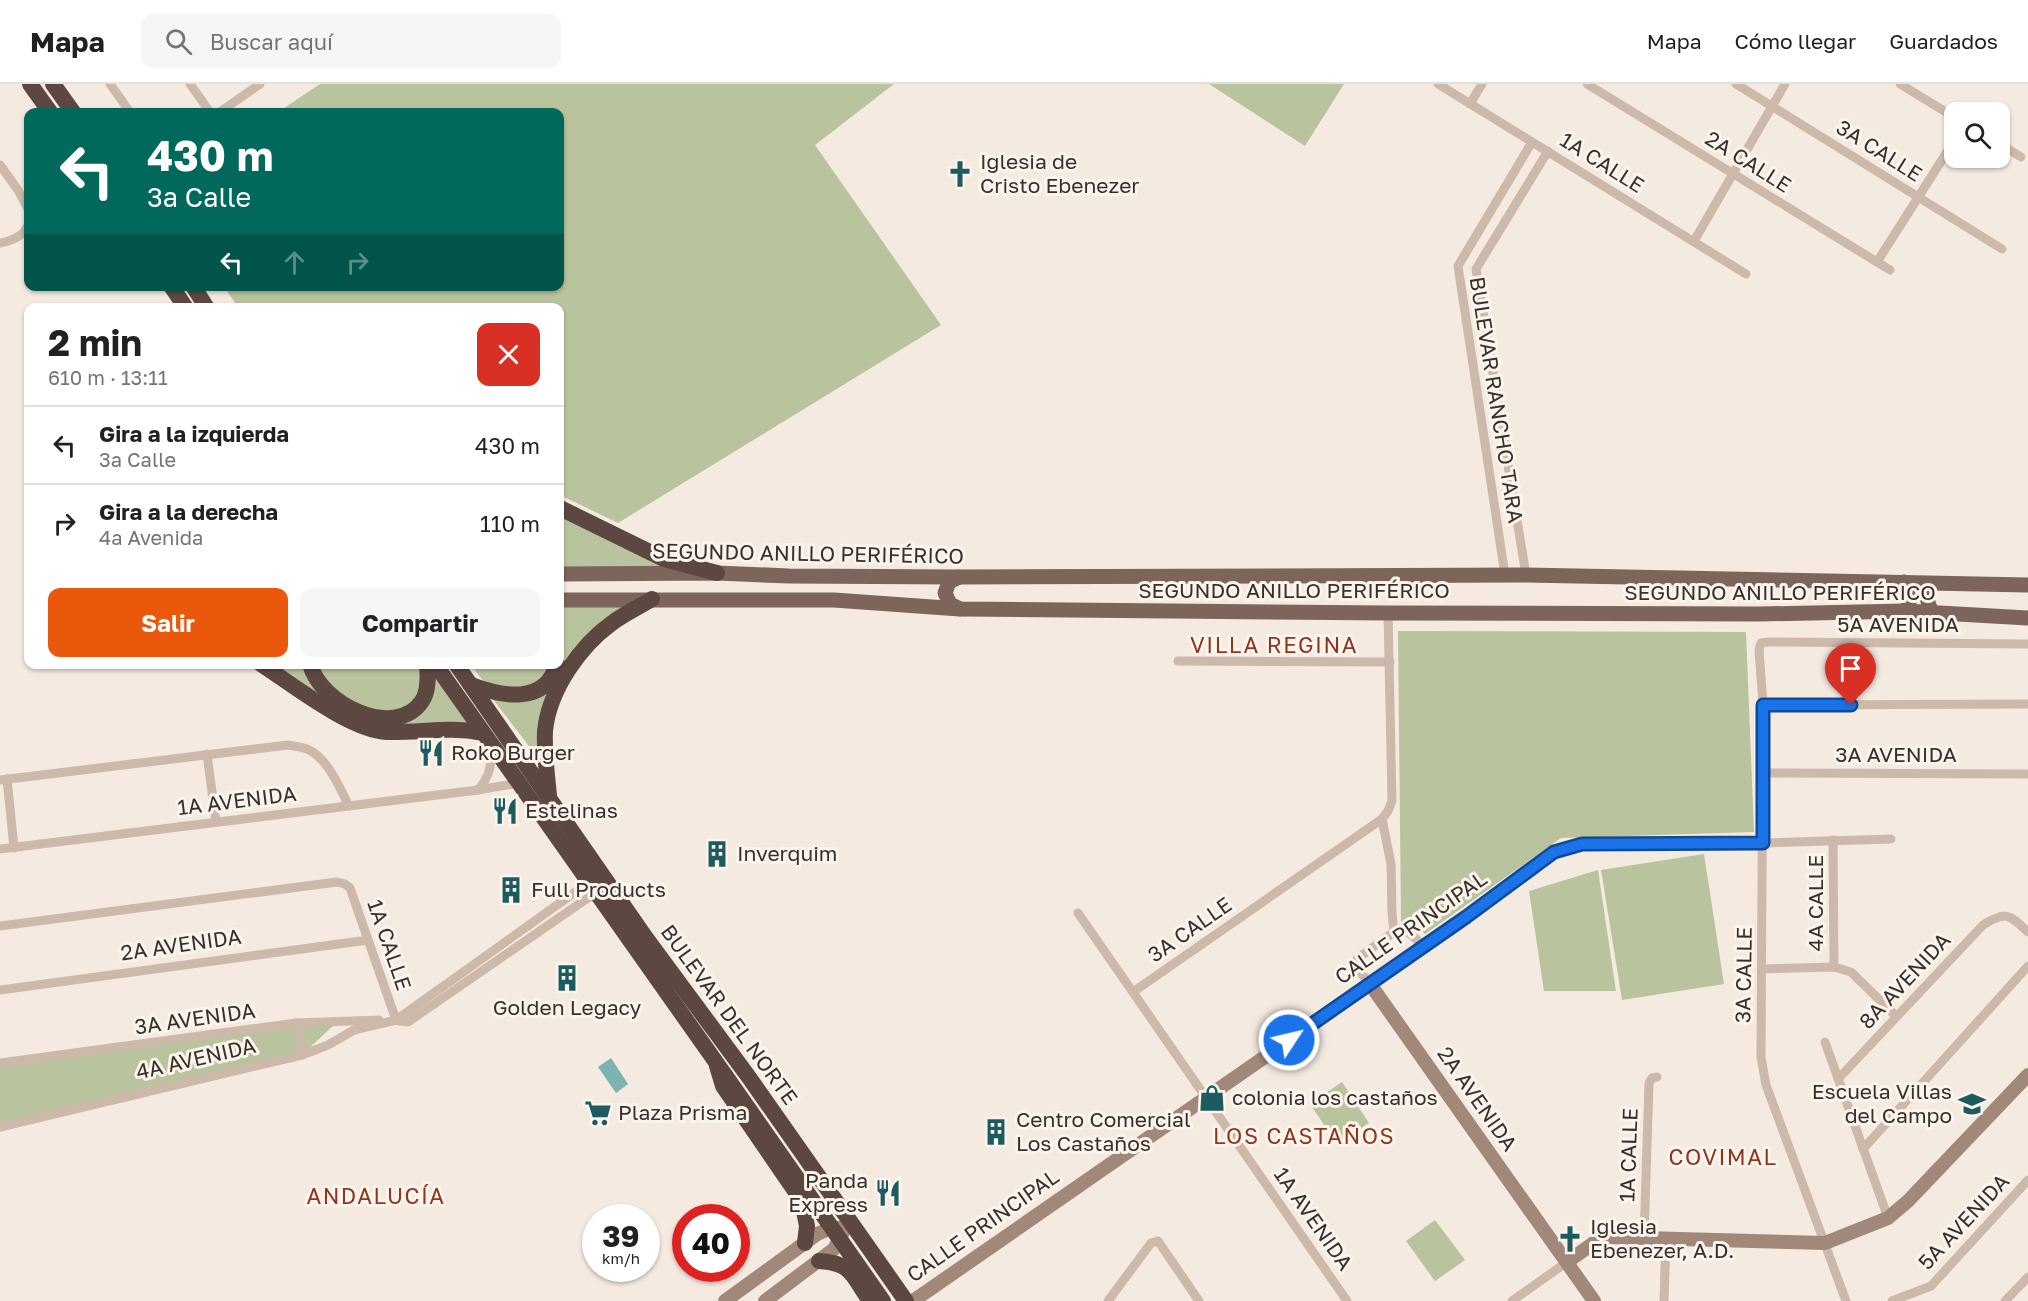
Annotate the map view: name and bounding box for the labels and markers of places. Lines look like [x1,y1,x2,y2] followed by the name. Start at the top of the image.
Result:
[980,148,1140,198] place label: Iglesia de Cristo Ebenezer
[945,159,975,189] church icon: Iglesia de Cristo Ebenezer
[1825,643,1876,705] pin
[416,738,446,768] restaurant icon: Roko Burger
[451,739,575,765] place label: Roko Burger
[490,796,520,826] restaurant icon: Estelinas
[525,797,618,823] place label: Estelinas
[702,839,732,869] building icon: Inverquim
[737,840,837,866] place label: Inverquim
[496,875,526,905] building icon: Full Products
[531,876,666,902] place label: Full Products
[552,963,582,993] building icon: Golden Legacy
[493,994,642,1020] place label: Golden Legacy
[1812,1078,1952,1128] place label: Escuela Villas del Campo
[1197,1083,1227,1113] shop icon: colonia los castaños
[1232,1084,1438,1110] place label: colonia los castaños
[1957,1089,1987,1119] school or university icon: Escuela Villas del Campo
[583,1098,613,1128] supermarket icon: Plaza Prisma
[618,1099,747,1125] place label: Plaza Prisma
[1016,1106,1191,1156] place label: Centro Comercial Los Castaños
[981,1117,1011,1147] building icon: Centro Comercial Los Castaños
[788,1167,868,1217] place label: Panda Express
[873,1178,903,1208] restaurant icon: Panda Express
[1590,1213,1734,1263] place label: Iglesia Ebenezer, A.D.
[1555,1224,1585,1254] church icon: Iglesia Ebenezer, A.D.

